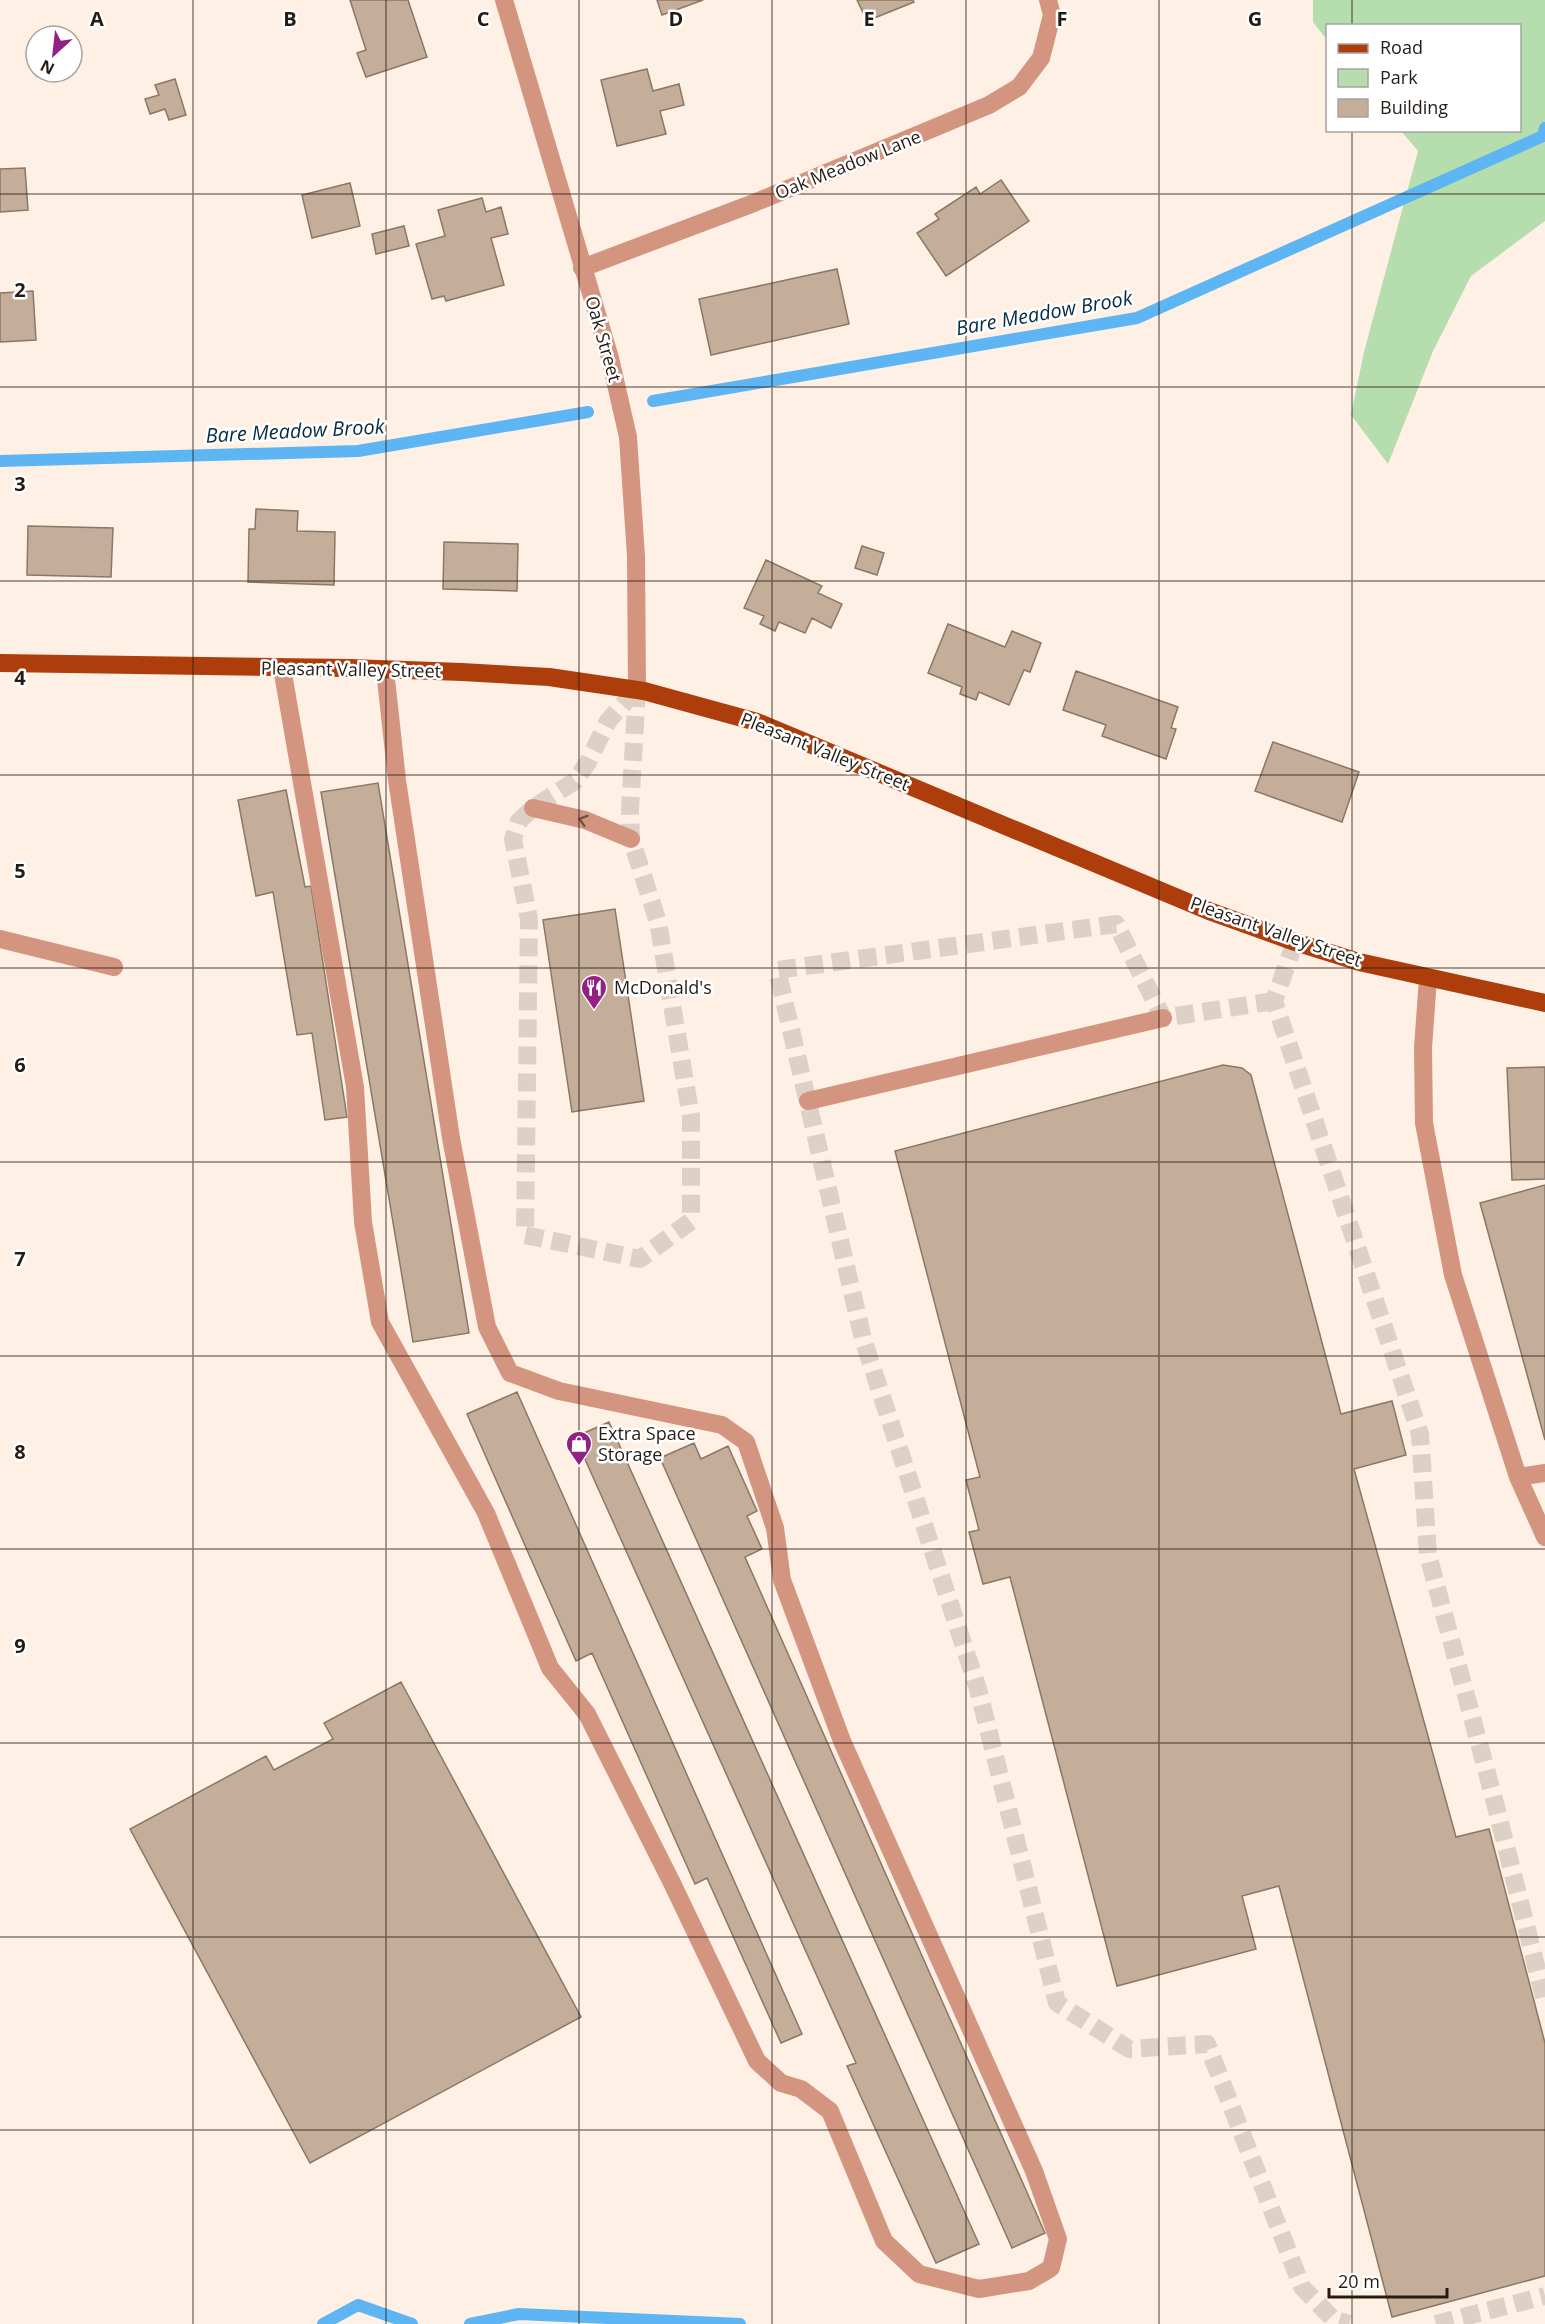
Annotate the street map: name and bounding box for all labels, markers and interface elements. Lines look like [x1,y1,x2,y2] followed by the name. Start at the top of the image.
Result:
[90,5,104,32] text: A
[283,5,297,32] text: B
[477,5,490,32] text: C
[669,5,683,32] text: D
[863,5,875,32] text: E
[1057,5,1067,32] text: F
[1248,5,1262,32] text: G
[24,24,84,84] north arrow
[1326,24,1521,132] legend
[1380,35,1423,59] text: Road
[36,55,58,80] text: N
[1380,65,1418,89] text: Park
[1380,95,1448,119] text: Building
[771,124,924,204] street label: Oak Meadow Lane
[14,276,26,303] text: 2
[953,283,1136,341] water label: Bare Meadow Brook
[580,293,628,385] street label: Oak Street
[205,412,386,449] water label: Bare Meadow Brook
[14,470,26,497] text: 3
[261,655,441,683] street label: Pleasant Valley Street
[14,664,26,691] text: 4
[737,706,913,796] street label: Pleasant Valley Street
[578,815,589,827] one-way arrow
[14,857,26,884] text: 5
[1187,890,1365,972] street label: Pleasant Valley Street
[579,973,609,1011] restaurant icon: McDonald's
[614,975,712,999] place label: McDonald's
[14,1051,26,1078] text: 6
[14,1245,26,1272] text: 7
[598,1421,696,1466] place label: Extra Space Storage
[564,1429,594,1467] shop icon: Extra Space Storage
[14,1438,26,1465] text: 8
[14,1632,26,1659] text: 9
[1329,2261,1448,2299] scale bar
[1338,2269,1380,2293] text: 20 m

